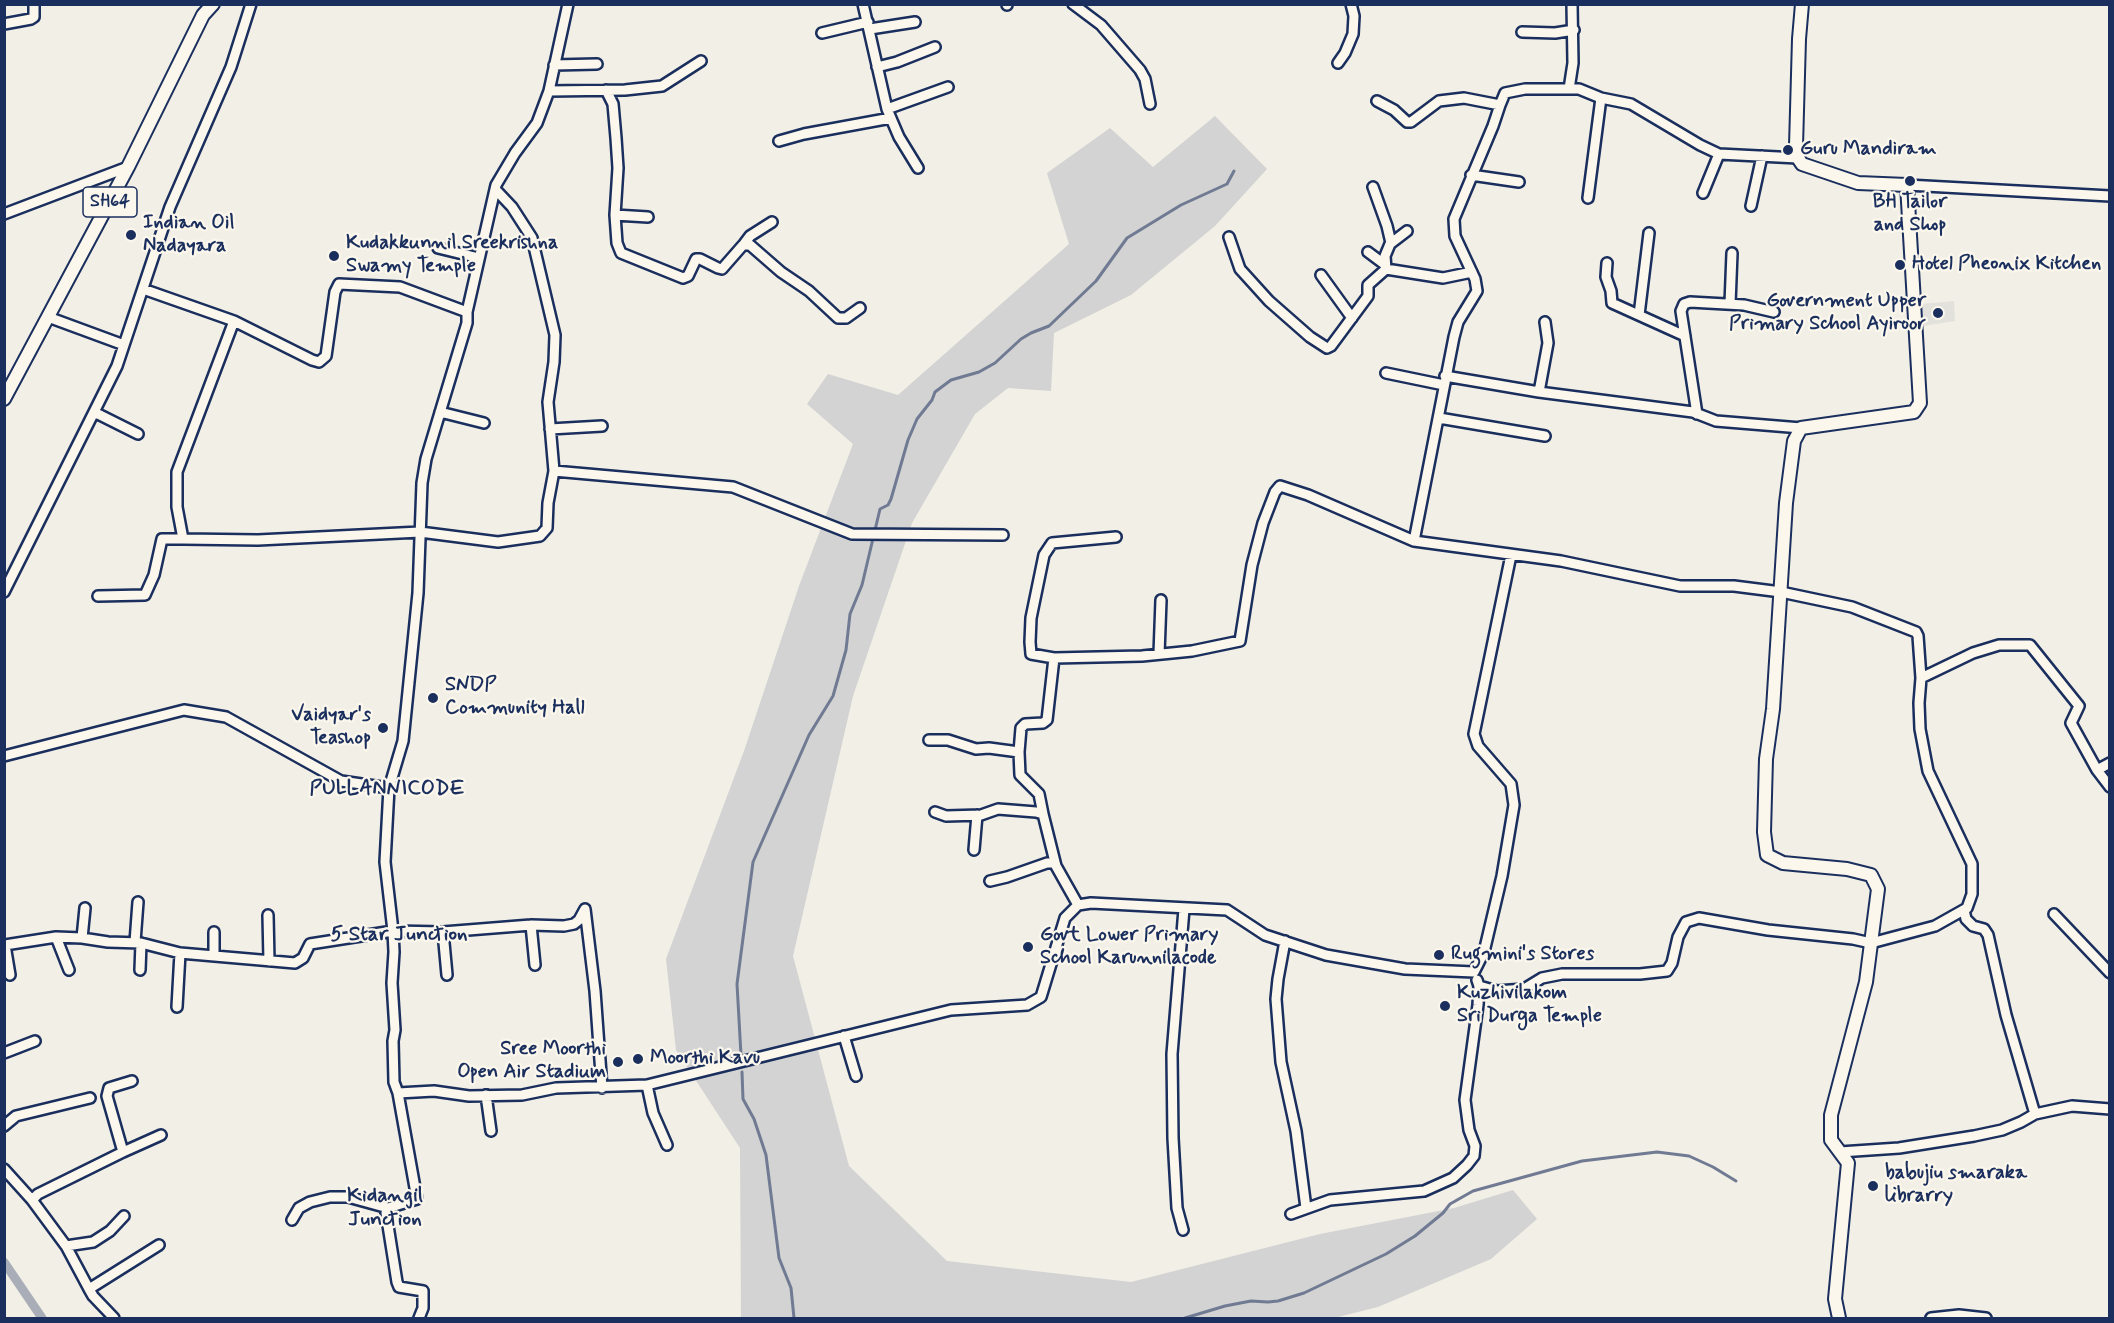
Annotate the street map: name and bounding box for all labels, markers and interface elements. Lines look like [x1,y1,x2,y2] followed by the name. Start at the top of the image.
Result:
[1800,138,1937,162] place label: Guru Mandiram
[1781,143,1795,157] marker: Guru Mandiram
[1903,174,1917,188] marker: BH Tailor and Shop
[83,187,137,217] road number: SH64
[1873,191,1947,238] place label: BH Tailor and Shop
[143,212,234,259] place label: Indian Oil Nadayara
[124,228,138,242] marker: Indian Oil Nadayara
[346,232,558,279] place label: Kudakkunnil Sreekrishna Swamy Temple
[327,249,341,263] marker: Kudakkunnil Sreekrishna Swamy Temple
[1912,253,2101,277] place label: Hotel Pheonix Kitchen
[1893,258,1907,272] marker: Hotel Pheonix Kitchen
[1729,290,1926,337] place label: Government Upper Primary School Ayiroor
[1931,306,1945,320] marker: Government Upper Primary School Ayiroor
[445,674,584,721] place label: SNDP Community Hall
[426,691,440,705] marker: SNDP Community Hall
[291,704,371,751] place label: Vaidyar's Teashop
[376,721,390,735] marker: Vaidyar's Teashop
[310,777,464,803] district label: PULLANNICODE
[330,923,468,949] district label: 5 Star Junction
[1040,924,1218,971] place label: Govt Lower Primary School Karunnilacode
[1021,940,1035,954] marker: Govt Lower Primary School Karunnilacode
[1451,943,1594,967] place label: Rugmini's Stores
[1432,948,1446,962] marker: Rugmini's Stores
[1457,982,1602,1029] place label: Kuzhivilakom Sri Durga Temple
[1438,999,1452,1013] marker: Kuzhivilakom Sri Durga Temple
[457,1038,606,1085] place label: Sree Moorthi Open Air Stadium
[650,1047,760,1071] place label: Moorthi Kavu
[631,1052,645,1066] marker: Moorthi Kavu
[611,1055,625,1069] marker: Sree Moorthi Open Air Stadium
[1885,1162,2027,1209] place label: babujiu smaraka librarry
[1866,1179,1880,1193] marker: babujiu smaraka librarry
[347,1184,423,1234] district label: Kidangil Junction

